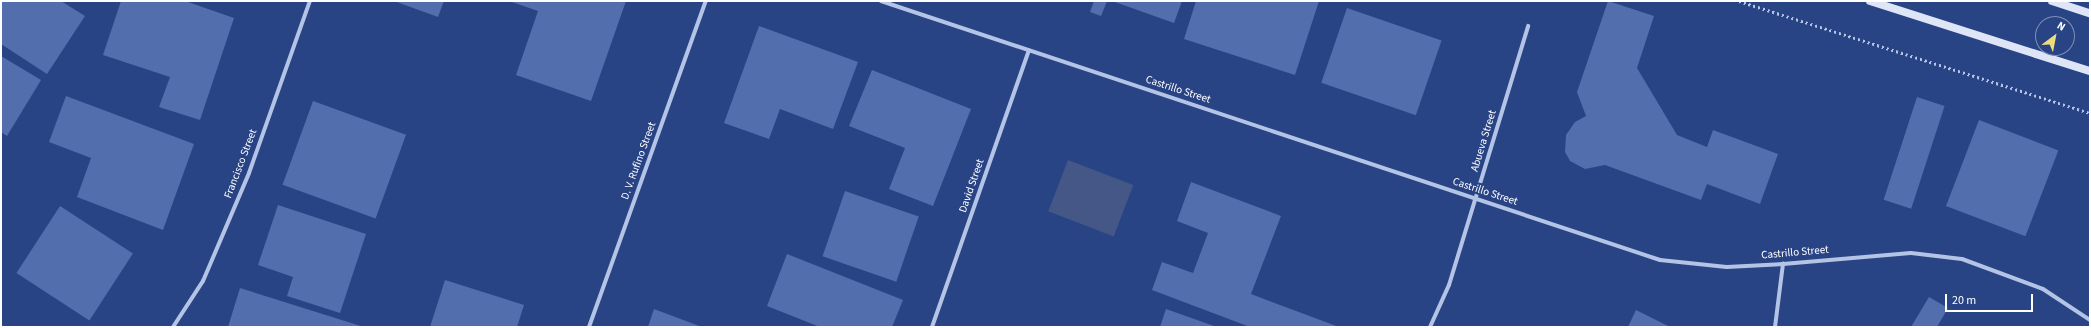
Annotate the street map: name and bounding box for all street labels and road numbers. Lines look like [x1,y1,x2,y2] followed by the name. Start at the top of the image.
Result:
[1144,73,1212,107] street label: Castrillo Street
[1468,109,1500,173] street label: Abueva Street
[619,120,659,202] street label: D. V. Rufino Street
[222,127,260,201] street label: Francisco Street
[957,157,987,215] street label: David Street
[1451,175,1519,209] street label: Castrillo Street
[1761,243,1829,263] street label: Castrillo Street

